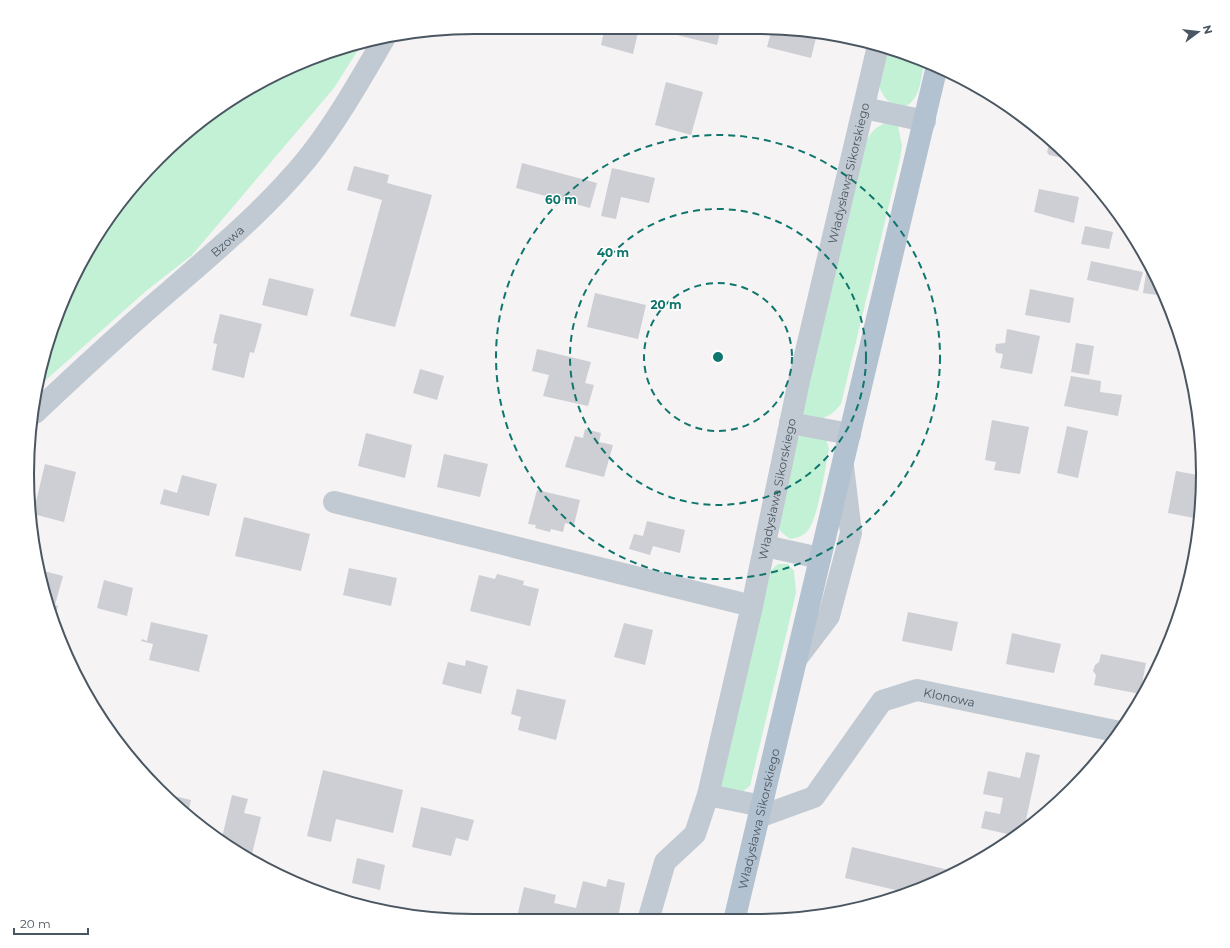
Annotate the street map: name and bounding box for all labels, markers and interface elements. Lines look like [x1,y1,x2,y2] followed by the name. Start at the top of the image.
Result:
[1178,12,1218,52] north arrow
[1200,23,1216,36] text: N
[824,101,872,245] street label: Władysława Sikorskiego
[545,192,577,207] text: 60 m
[207,222,247,260] street label: Bzowa
[597,245,629,260] text: 40 m
[650,297,682,312] text: 20 m
[711,350,725,364] centre of rings
[754,417,799,561] street label: Władysława Sikorskiego
[922,684,977,709] street label: Klonowa
[734,747,782,891] street label: Władysława Sikorskiego
[14,910,88,936] scale bar
[20,916,51,931] text: 20 m

